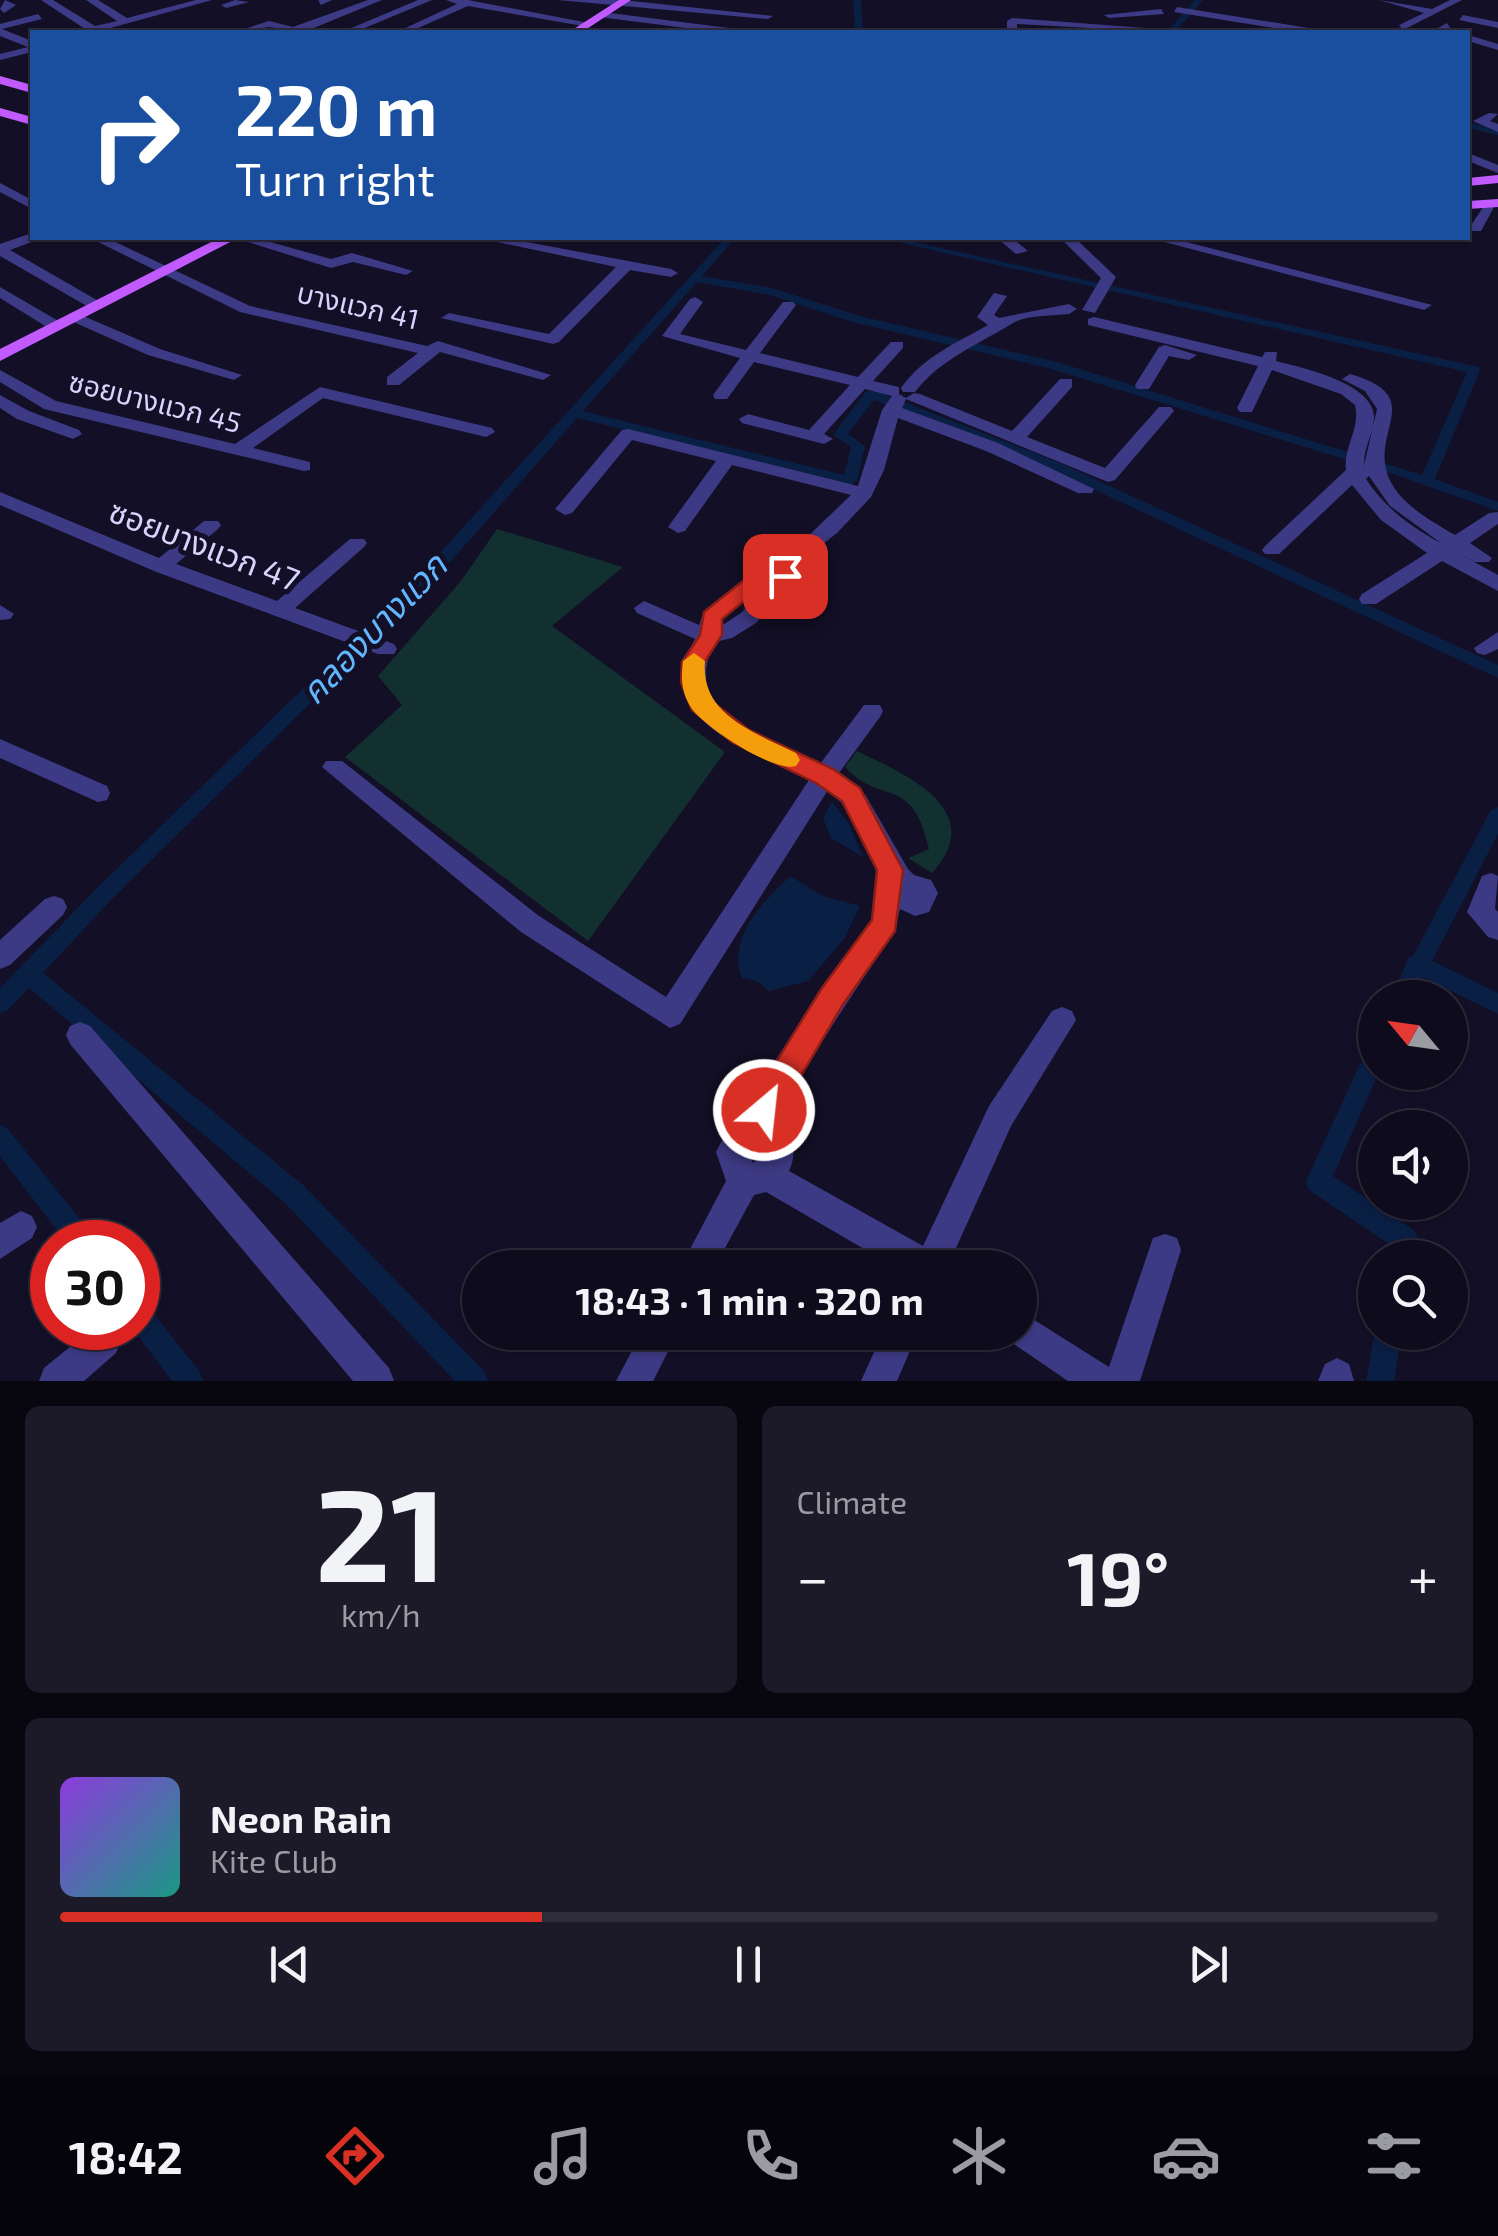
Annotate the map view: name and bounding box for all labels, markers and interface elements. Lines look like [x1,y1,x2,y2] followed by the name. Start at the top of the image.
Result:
[235,66,437,150] text: 220 m
[70,70,200,200] icon: right
[235,151,435,205] text: Turn right
[294,275,423,336] street label: บางแวก 41
[66,363,245,439] street label: ซอยบางแวก 45
[104,490,305,598] street label: ซอยบางแวก 47
[743,534,828,619] pin
[291,543,455,711] water label: คลองบางแวก
[758,549,813,604] icon: arrive
[1358,980,1468,1090] north arrow
[1358,980,1468,1350] map controls
[712,1058,816,1162] position arrow
[1358,1110,1468,1220] button: sound
[30,1220,160,1350] speed limit sign: 30
[1358,1240,1468,1350] button: search
[575,1277,924,1323] text: 18:43 · 1 min · 320 m
[315,1452,447,1608] text: 21
[797,1482,907,1520] text: Climate
[1067,1531,1169,1621] text: 19°
[797,1543,829,1609] text: −
[1408,1543,1438,1609] text: +
[341,1595,420,1633] text: km/h
[210,1795,392,1841] text: Neon Rain
[210,1841,338,1879] text: Kite Club
[262,1937,317,1992] icon: previous
[721,1937,776,1992] icon: pause
[1181,1937,1236,1992] icon: next
[320,2121,390,2191] icon: directions
[528,2121,598,2191] icon: music
[736,2121,806,2191] icon: phone
[944,2121,1014,2191] icon: climate
[1151,2121,1221,2191] icon: car
[1359,2121,1429,2191] icon: filters
[69,2129,183,2183] text: 18:42

